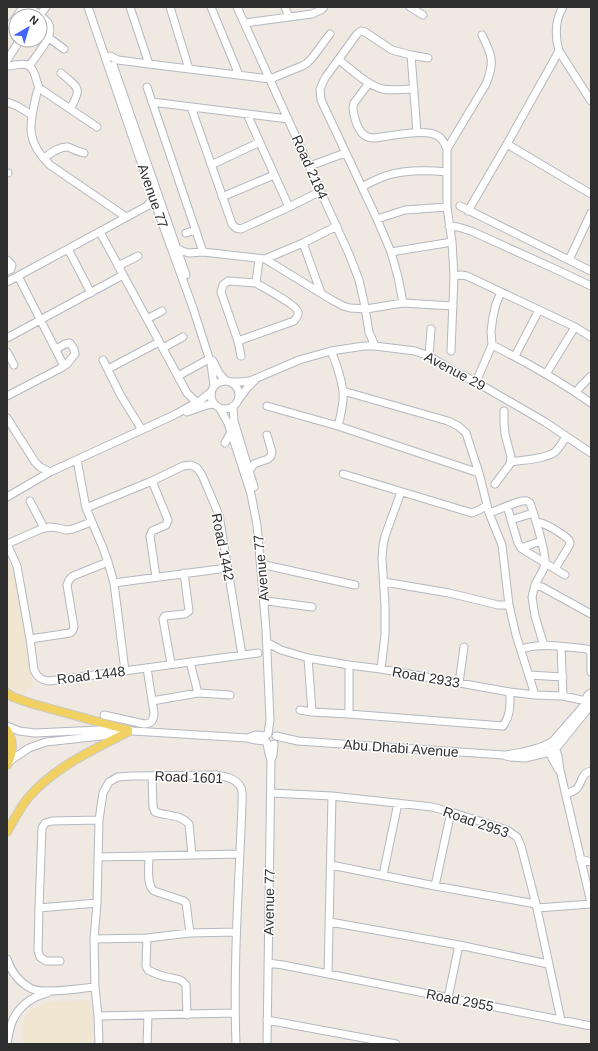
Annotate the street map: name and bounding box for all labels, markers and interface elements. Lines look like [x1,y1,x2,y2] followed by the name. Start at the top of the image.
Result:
[8,8,48,48] north arrow
[27,13,41,27] text: N
[289,132,331,202] street label: Road 2184
[135,162,171,230] street label: Avenue 77
[422,348,488,394] street label: Avenue 29
[209,512,237,582] street label: Road 1442
[250,534,272,602] street label: Avenue 77
[56,663,126,687] street label: Road 1448
[391,663,461,691] street label: Road 2933
[343,736,459,760] street label: Abu Dhabi Avenue
[154,768,224,786] street label: Road 1601
[441,803,511,841] street label: Road 2953
[260,868,278,935] street label: Avenue 77
[425,986,495,1014] street label: Road 2955

